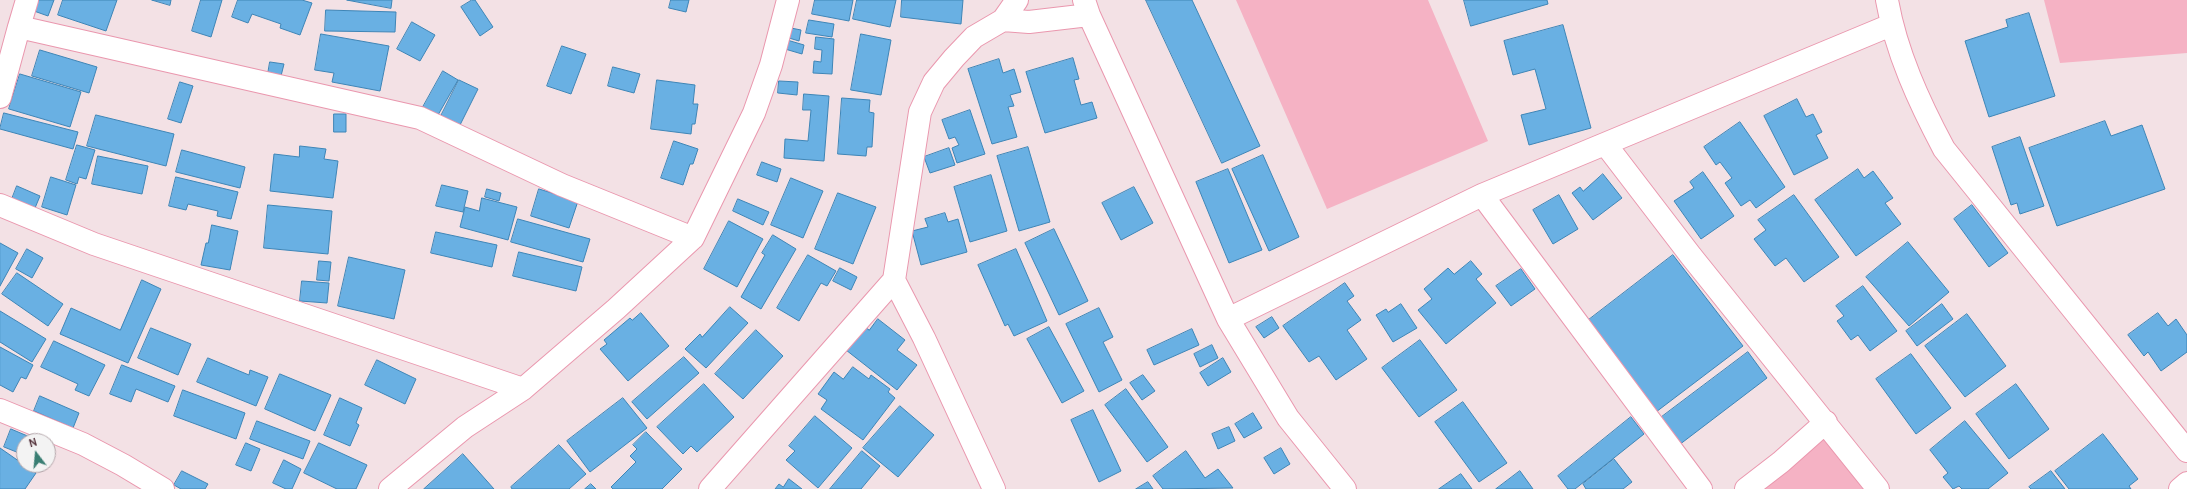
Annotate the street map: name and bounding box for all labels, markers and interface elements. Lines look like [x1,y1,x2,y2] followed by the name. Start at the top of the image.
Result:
[16,433,56,473] north arrow
[27,435,39,450] text: N

